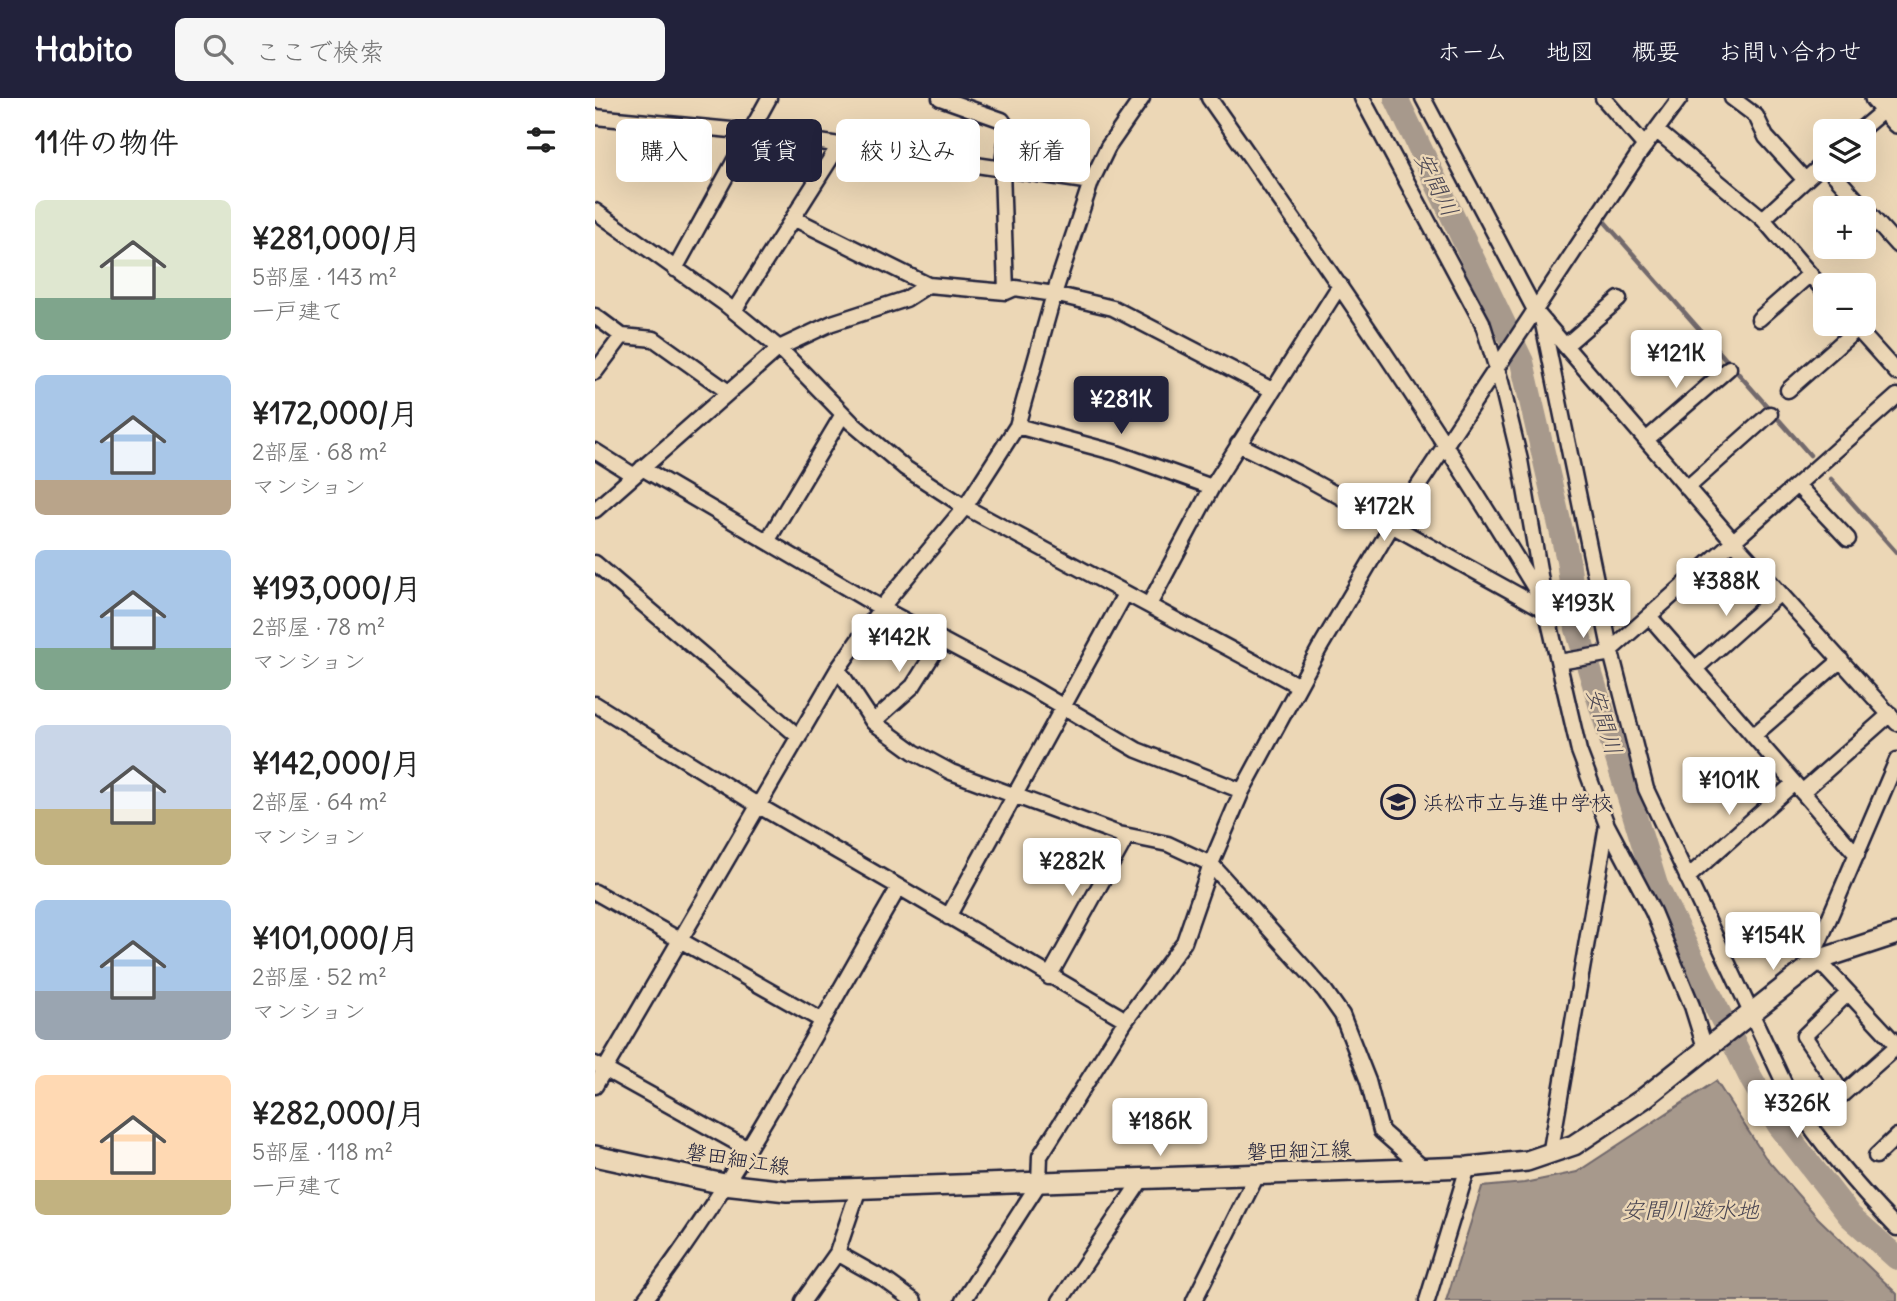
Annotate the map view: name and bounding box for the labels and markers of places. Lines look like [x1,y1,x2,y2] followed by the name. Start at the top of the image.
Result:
[1627,330,1725,390] pin: ¥121K
[1072,376,1170,436] pin: ¥281K
[1335,484,1433,543] pin: ¥172K
[1677,559,1775,618] pin: ¥388K
[1534,580,1632,640] pin: ¥193K
[850,614,948,674] pin: ¥142K
[1680,758,1778,817] pin: ¥101K
[1379,783,1417,821] school or university icon: 浜松市立与進中学校
[1423,789,1612,816] place label: 浜松市立与進中学校
[1023,838,1121,898] pin: ¥282K
[1724,912,1822,972] pin: ¥154K
[1748,1080,1846,1140] pin: ¥326K
[1111,1098,1209,1158] pin: ¥186K

